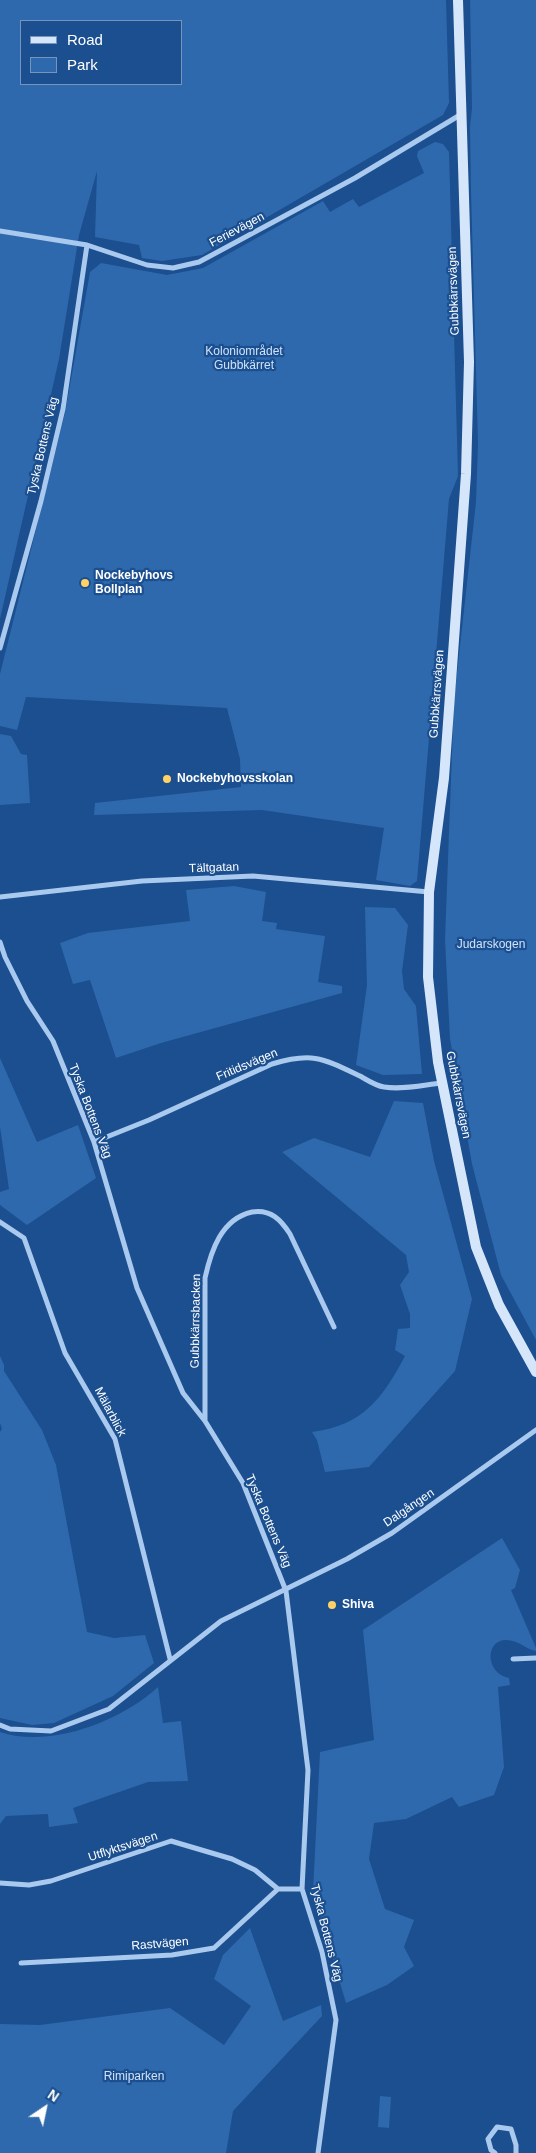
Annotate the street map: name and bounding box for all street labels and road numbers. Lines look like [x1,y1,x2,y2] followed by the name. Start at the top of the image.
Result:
[207,210,267,250] street label: Ferievägen
[445,246,463,336] street label: Gubbkärrsvägen
[25,396,61,496] street label: Tyska Bottens Väg
[427,649,447,739] street label: Gubbkärrsvägen
[189,860,239,876] street label: Tältgatan
[214,1046,280,1084] street label: Fritidsvägen
[442,1050,474,1140] street label: Gubbkärrsvägen
[65,1062,115,1160] street label: Tyska Bottens Väg
[188,1274,204,1368] street label: Gubbkärrsbacken
[91,1385,129,1439] street label: Mälarblick
[242,1472,294,1570] street label: Tyska Bottens Väg
[381,1486,437,1530] street label: Dalgången
[87,1829,159,1865] street label: Utflyktsvägen
[307,1883,345,1983] street label: Tyska Bottens Väg
[131,1934,189,1954] street label: Rastvägen

